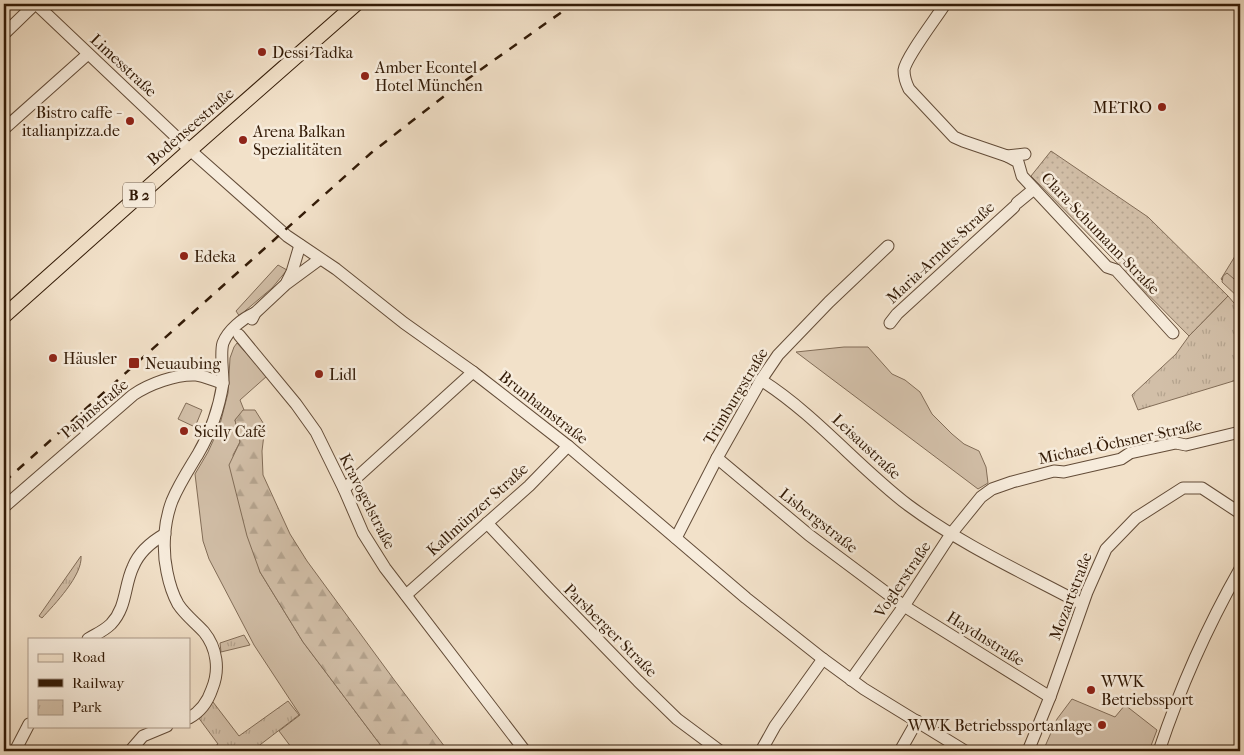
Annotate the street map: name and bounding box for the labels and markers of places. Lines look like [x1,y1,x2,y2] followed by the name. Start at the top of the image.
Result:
[272,43,354,62] place label: Dessi Tadka
[256,46,268,58] marker: Dessi Tadka
[374,58,483,95] place label: Amber Econtel Hotel München
[359,70,371,82] marker: Amber Econtel Hotel München
[1093,98,1152,117] place label: METRO
[1156,101,1168,113] marker: METRO
[22,103,122,140] place label: Bistro caffe - italianpizza.de
[124,115,136,127] marker: Bistro caffe - italianpizza.de
[252,122,346,159] place label: Arena Balkan Spezialitäten
[237,134,249,146] marker: Arena Balkan Spezialitäten
[194,247,237,266] place label: Edeka
[178,250,190,262] marker: Edeka
[63,349,117,368] place label: Häusler
[47,352,59,364] marker: Häusler
[145,354,221,373] place label: Neuaubing
[127,356,141,370] marker: Neuaubing
[329,365,357,384] place label: Lidl
[313,368,325,380] marker: Lidl
[194,422,266,441] place label: Sicily Café
[178,425,190,437] marker: Sicily Café
[1100,672,1194,709] place label: WWK Betriebssport
[1085,684,1097,696] marker: WWK Betriebssport
[907,716,1092,735] place label: WWK Betriebssportanlage
[1096,719,1108,731] marker: WWK Betriebssportanlage

